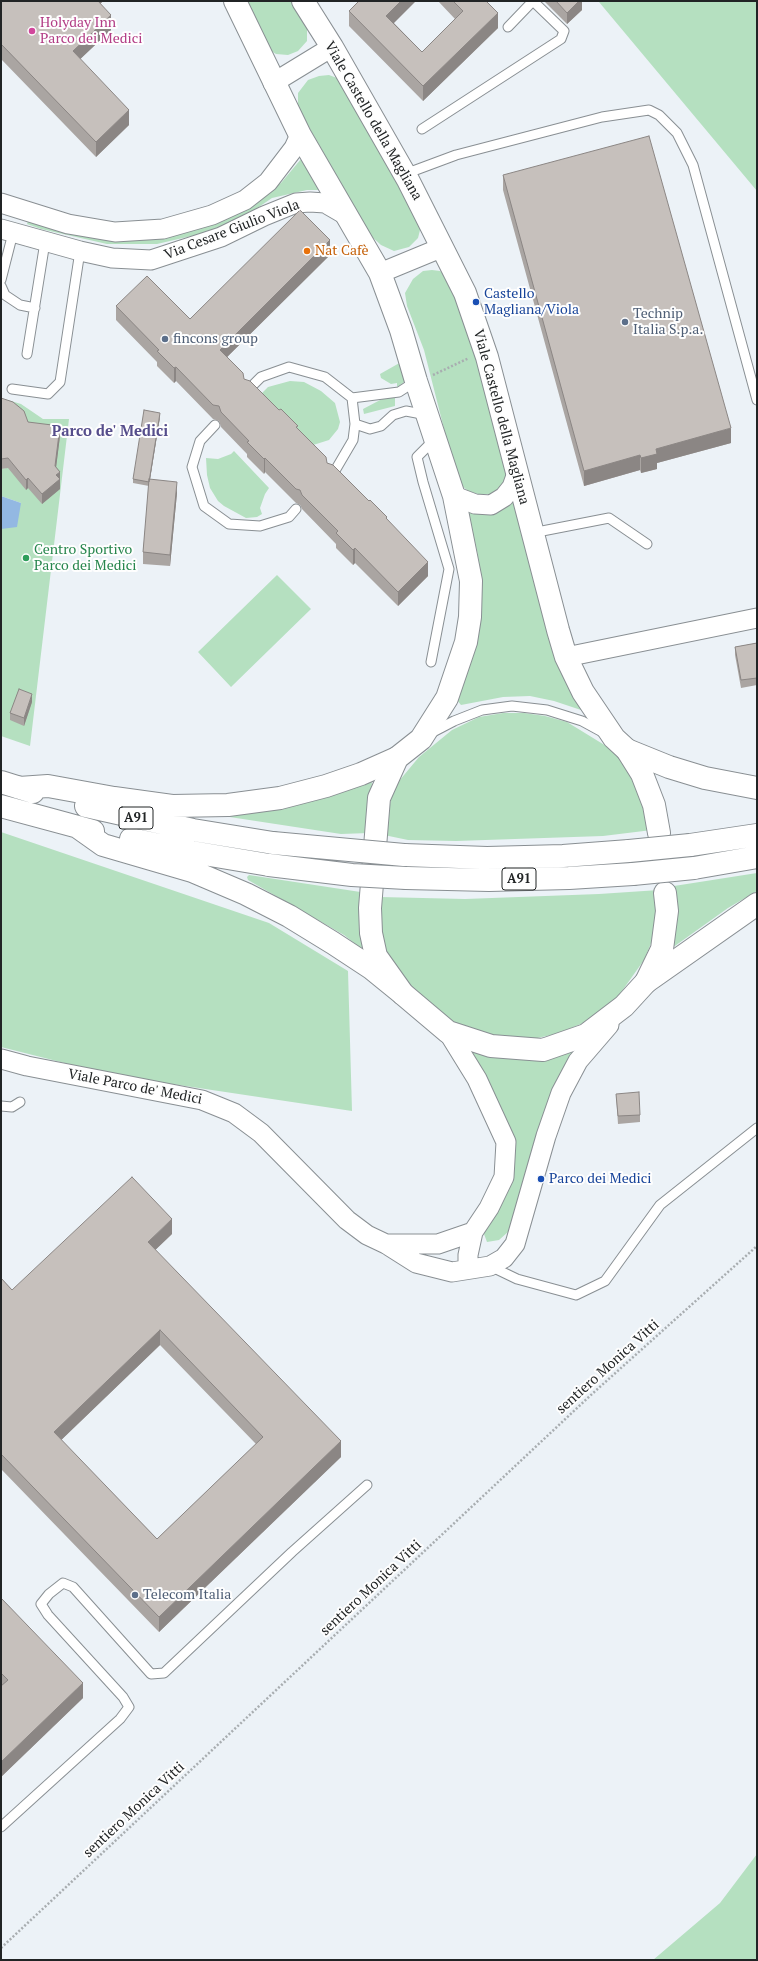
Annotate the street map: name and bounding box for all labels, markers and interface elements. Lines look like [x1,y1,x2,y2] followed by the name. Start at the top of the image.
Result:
[40,15,143,48] place label: Holyday Inn Parco dei Medici
[27,26,37,36] marker: Holyday Inn Parco dei Medici
[321,39,425,203] street label: Viale Castello della Magliana
[162,196,302,264] street label: Via Cesare Giulio Viola
[315,243,369,259] place label: Nat Cafè
[302,246,312,256] marker: Nat Cafè
[484,286,579,318] place label: Castello Magliana/Viola
[471,297,481,307] marker: Castello Magliana/Viola
[633,306,703,338] place label: Technip Italia S.p.a.
[620,317,630,327] marker: Technip Italia S.p.a.
[470,328,532,506] street label: Viale Castello della Magliana
[173,331,258,347] place label: fincons group
[160,334,170,344] marker: fincons group
[52,423,168,441] district label: Parco de' Medici
[34,542,137,574] place label: Centro Sportivo Parco dei Medici
[21,553,31,563] marker: Centro Sportivo Parco dei Medici
[119,807,153,829] road number: A91
[502,868,536,890] road number: A91
[66,1066,204,1108] street label: Viale Parco de' Medici
[549,1171,652,1187] place label: Parco dei Medici
[536,1174,546,1184] marker: Parco dei Medici
[553,1317,663,1417] street label: sentiero Monica Vitti
[317,1537,425,1639] street label: sentiero Monica Vitti
[143,1587,231,1603] place label: Telecom Italia
[130,1590,140,1600] marker: Telecom Italia
[80,1759,188,1861] street label: sentiero Monica Vitti

